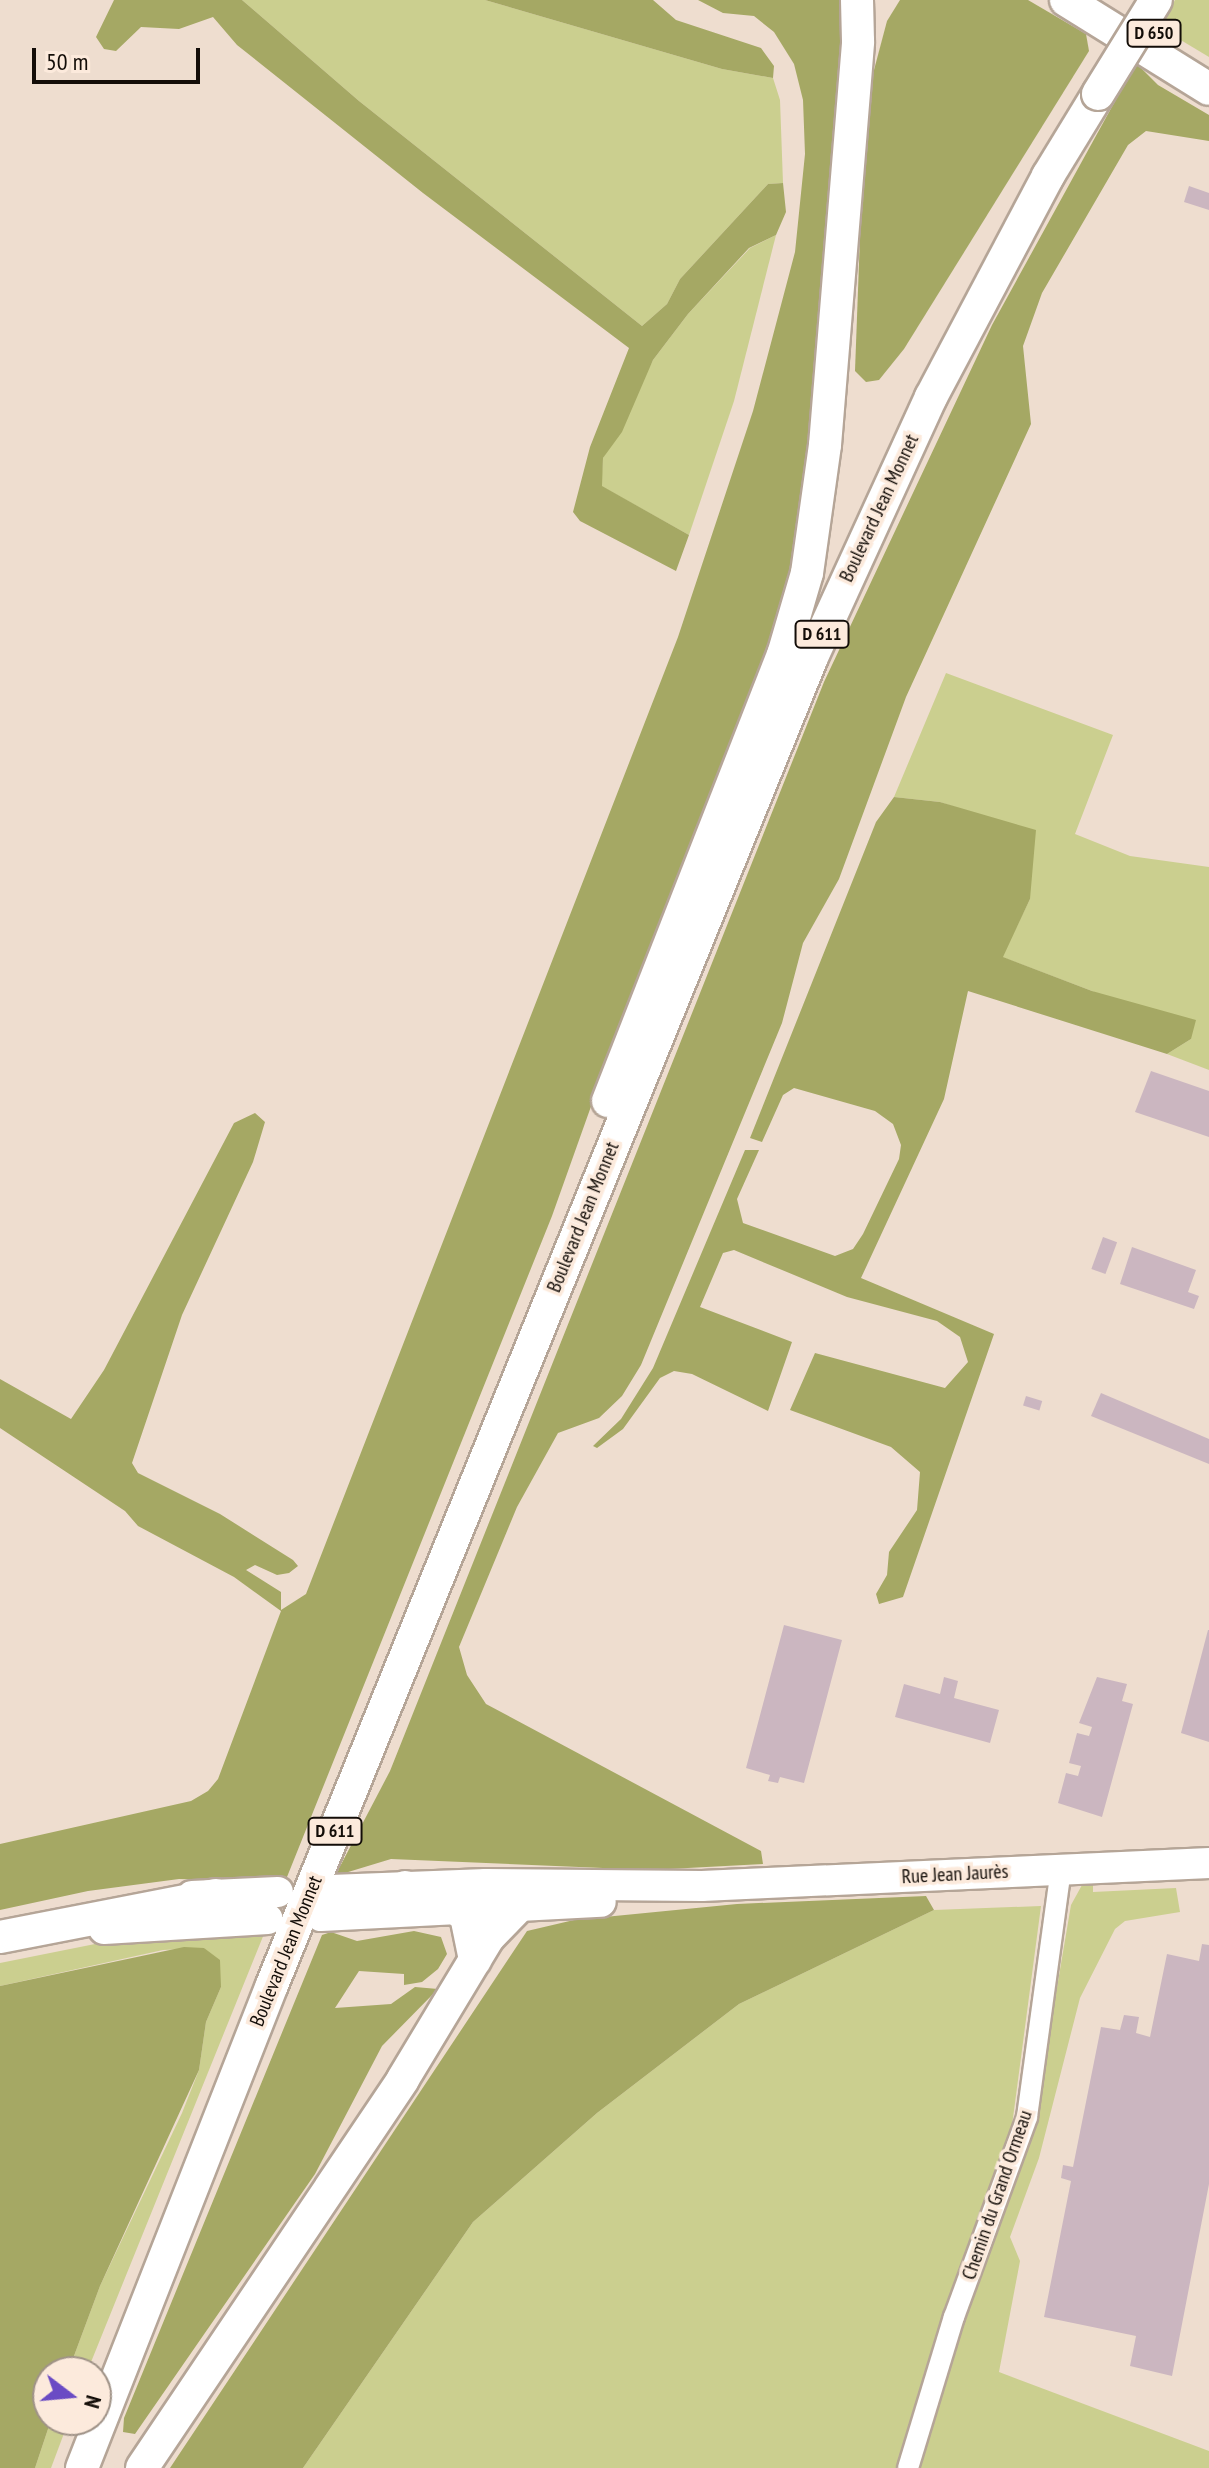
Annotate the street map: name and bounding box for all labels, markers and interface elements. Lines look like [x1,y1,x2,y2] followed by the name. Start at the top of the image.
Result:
[1126,19,1182,47] road number: D 650
[36,32,204,82] scale bar
[46,46,88,77] text: 50 m
[834,430,924,586] street label: Boulevard Jean Monnet
[794,620,850,648] road number: D 611
[542,1138,624,1296] street label: Boulevard Jean Monnet
[307,1817,363,1845] road number: D 611
[901,1859,1009,1889] street label: Rue Jean Jaurès
[245,1872,327,2030] street label: Boulevard Jean Monnet
[957,2107,1037,2283] street label: Chemin du Grand Ormeau
[32,2356,112,2436] north arrow
[78,2392,108,2412] text: N

